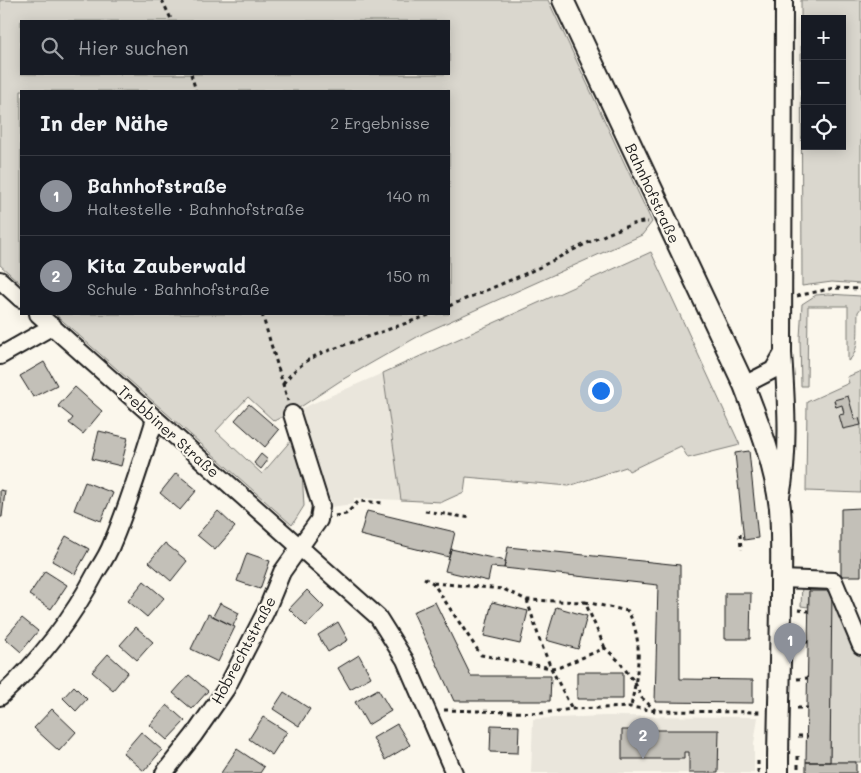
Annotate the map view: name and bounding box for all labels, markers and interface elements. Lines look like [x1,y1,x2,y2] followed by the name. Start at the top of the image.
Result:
[801,15,846,150] map controls
[801,15,846,60] button: +
[20,20,450,75] search box
[38,34,66,62] icon: search
[78,35,189,60] text: Hier suchen
[801,60,846,105] button: −
[801,105,846,150] button: locate
[40,109,168,136] text: In der Nähe
[330,112,430,133] text: 2 Ergebnisse
[621,140,685,246] street label: Bahnhofstraße
[87,173,227,198] text: Bahnhofstraße
[52,185,60,206] text: 1
[386,185,430,206] text: 140 m
[87,198,305,219] text: Haltestelle · Bahnhofstraße
[87,253,246,278] text: Kita Zauberwald
[52,265,60,286] text: 2
[386,265,430,286] text: 150 m
[87,278,270,299] text: Schule · Bahnhofstraße
[588,378,614,404] your location
[114,380,224,482] street label: Trebbiner Straße
[206,593,280,707] street label: Hobrechtstraße
[774,623,806,664] pin: 1
[627,718,659,759] pin: 2

